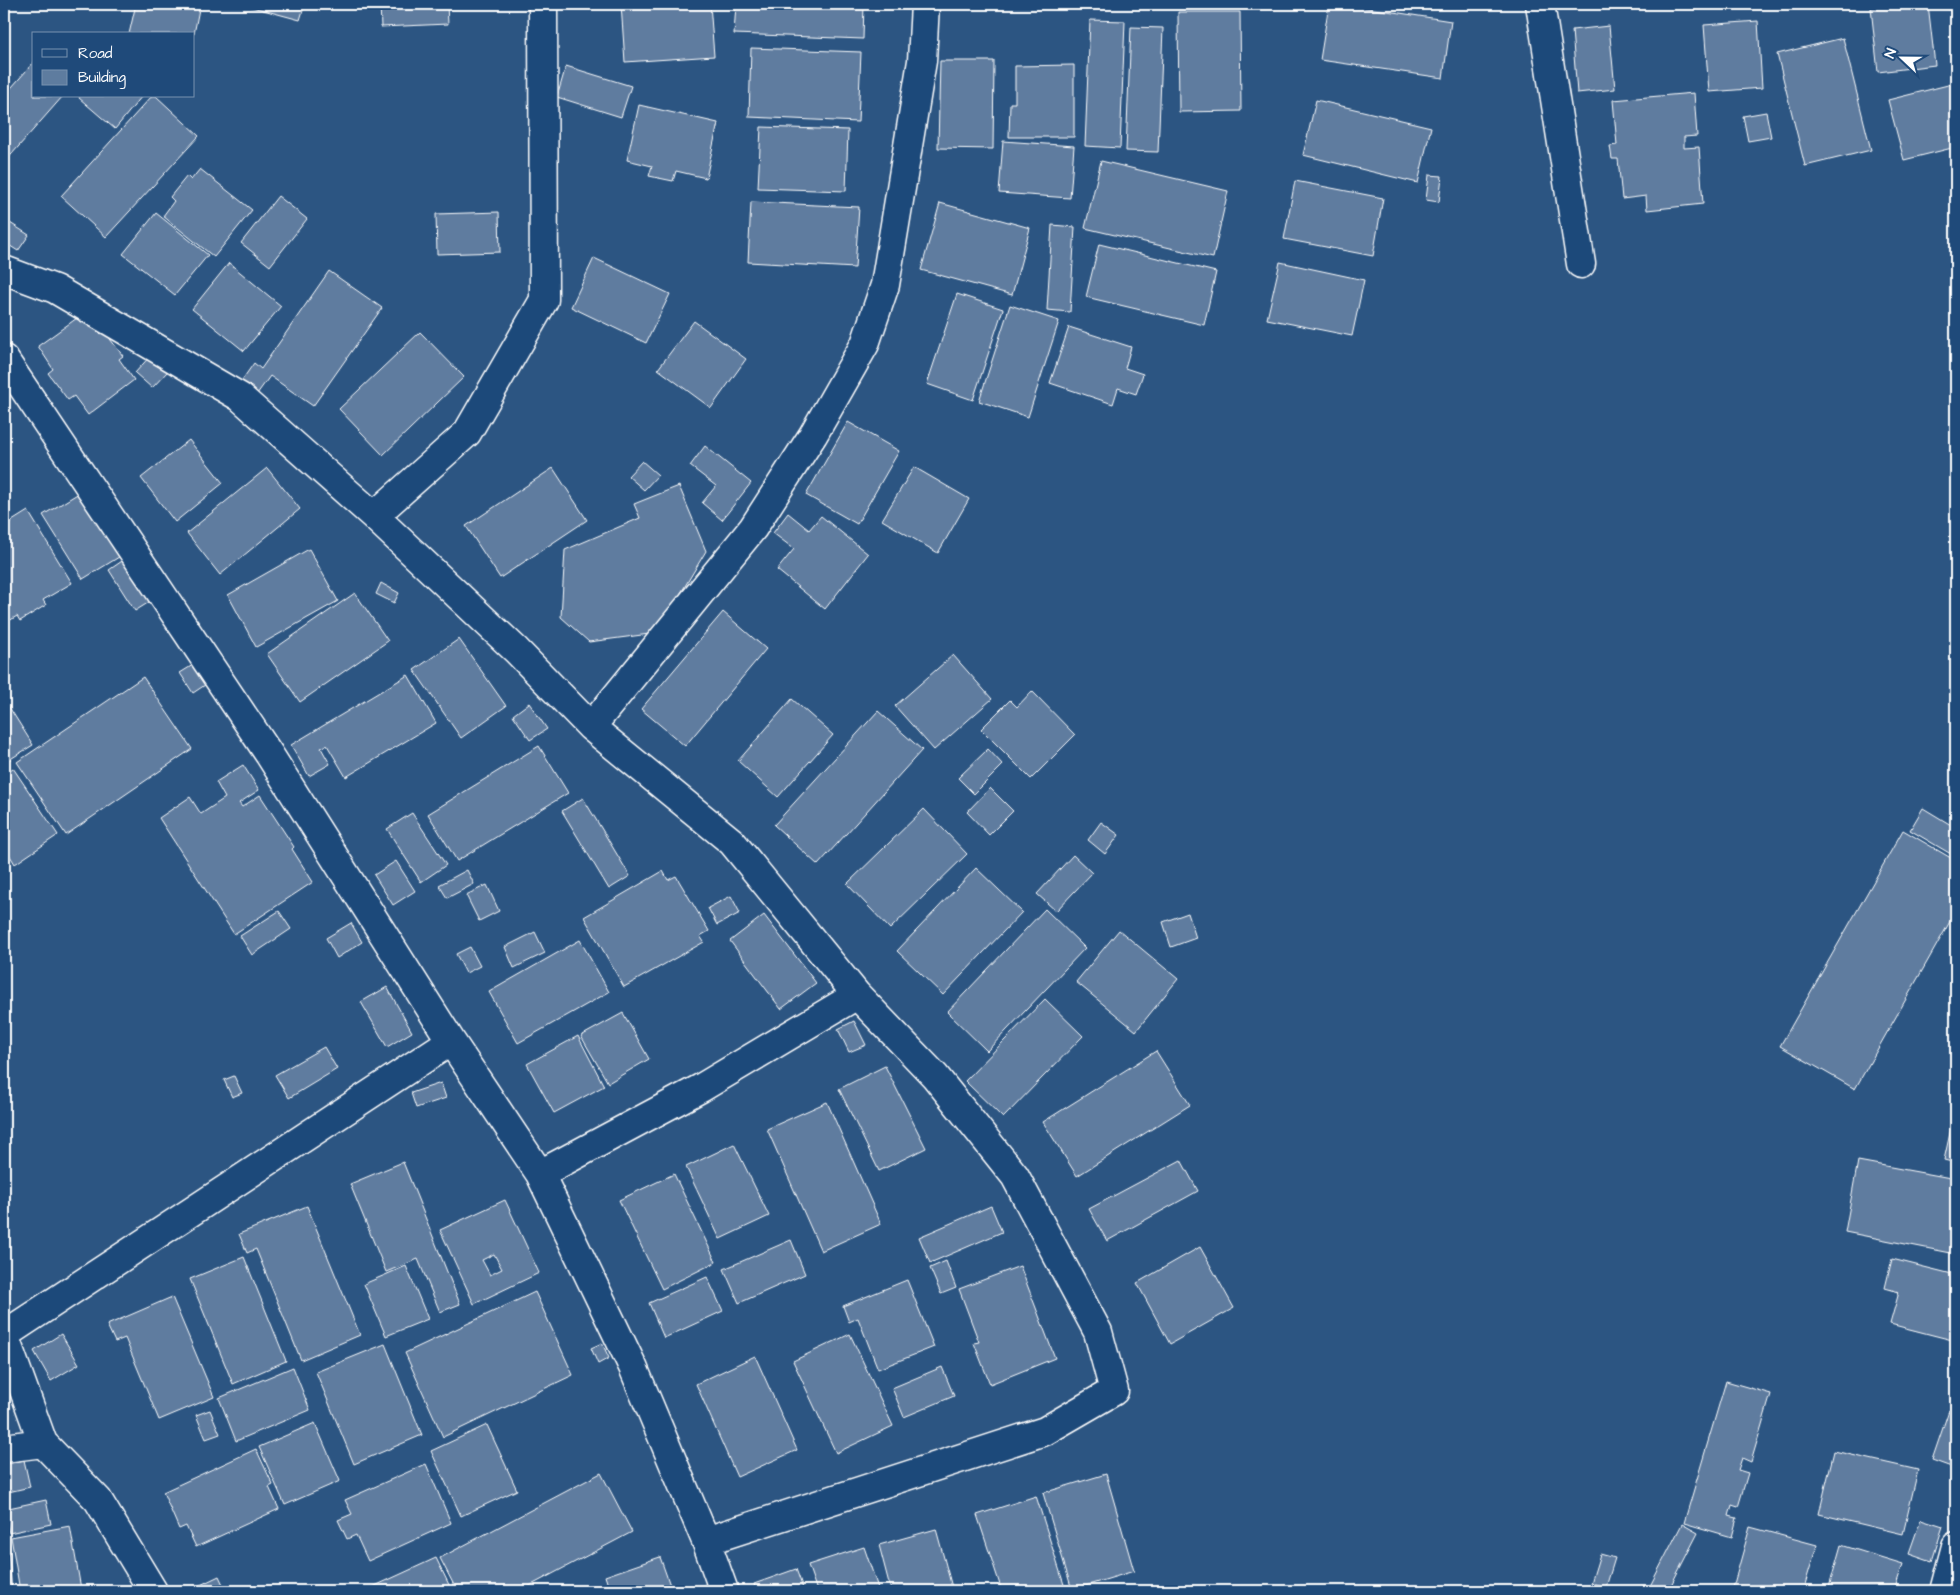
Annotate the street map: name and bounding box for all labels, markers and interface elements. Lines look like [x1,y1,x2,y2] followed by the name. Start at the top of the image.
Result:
[32,32,195,98] legend
[1878,32,1928,82] north arrow
[78,43,113,64] text: Road
[1880,45,1902,61] text: N
[78,67,126,89] text: Building

